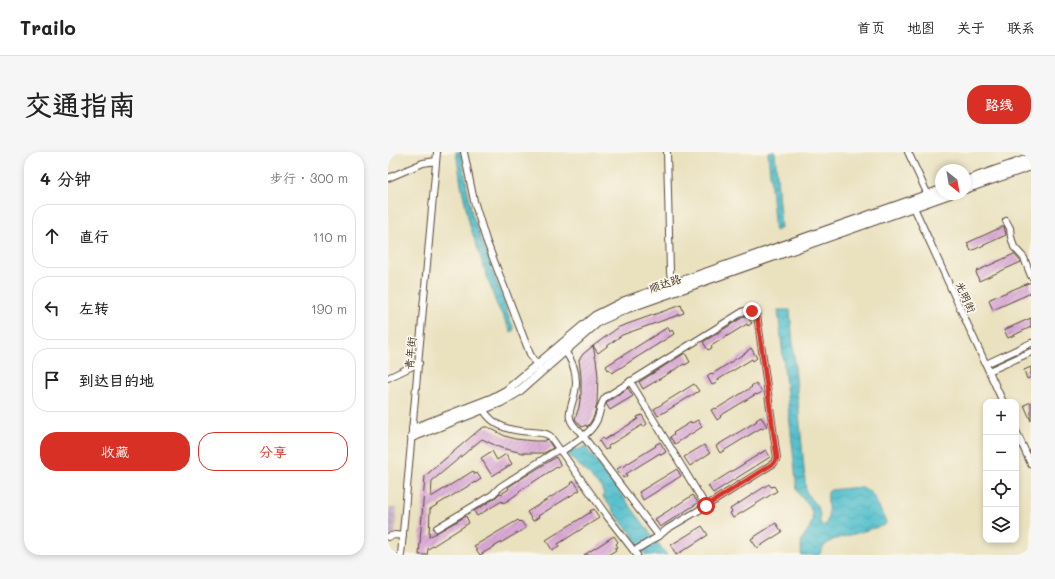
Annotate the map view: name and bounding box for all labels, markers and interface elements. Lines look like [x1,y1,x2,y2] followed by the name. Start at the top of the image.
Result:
[20,15,76,40] text: Trailo
[857,18,885,37] text: 首页
[907,18,935,37] text: 地图
[957,18,985,37] text: 关于
[1007,18,1035,37] text: 联系
[967,85,1031,124] button: 路线
[24,86,136,122] text: 交通指南
[935,164,971,200] north arrow
[40,167,91,189] text: 4 分钟
[270,169,348,186] text: 步行 · 300 m
[41,225,63,247] icon: ahead
[79,226,109,246] text: 直行
[313,228,347,245] text: 110 m
[647,271,683,295] street label: 顺达路
[952,279,980,316] street label: 光明街
[41,297,63,319] icon: left
[79,298,109,318] text: 左转
[311,300,347,317] text: 190 m
[743,302,761,320] route end
[401,335,419,370] street label: 青年街
[41,369,63,391] icon: arrive
[79,370,154,390] text: 到达目的地
[983,399,1019,543] map controls
[983,399,1019,435] button: +
[40,432,190,471] button: 收藏
[198,432,348,471] button: 分享
[983,435,1019,471] button: −
[983,471,1019,507] button: locate
[697,497,715,515] route start
[983,507,1019,543] button: layers

